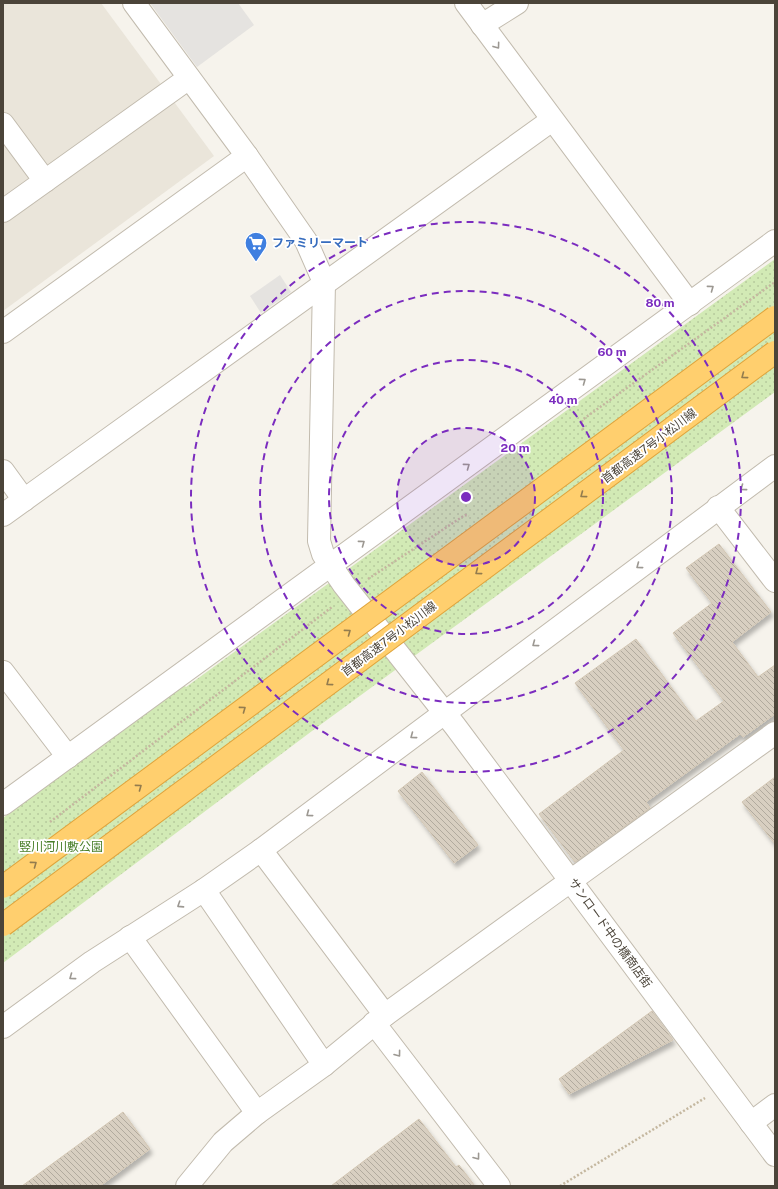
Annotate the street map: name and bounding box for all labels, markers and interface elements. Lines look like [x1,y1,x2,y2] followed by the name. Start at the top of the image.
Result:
[493,41,500,48] one-way arrow
[243,230,269,263] supermarket icon: ファミリーマート
[272,236,368,250] place label: ファミリーマート
[707,285,714,293] one-way arrow
[645,296,675,310] text: 80 m
[597,345,627,359] text: 60 m
[741,371,748,378] one-way arrow
[579,379,586,386] one-way arrow
[548,393,578,407] text: 40 m
[599,406,699,486] street label: 首都高速7号小松川線
[501,441,530,455] text: 20 m
[463,463,470,471] one-way arrow
[741,483,748,490] one-way arrow
[459,490,473,504] centre of rings
[580,490,587,497] one-way arrow
[357,540,364,547] one-way arrow
[637,561,644,568] one-way arrow
[476,567,483,574] one-way arrow
[339,599,439,679] street label: 首都高速7号小松川線
[344,629,351,637] one-way arrow
[533,639,540,646] one-way arrow
[326,678,333,686] one-way arrow
[239,707,246,714] one-way arrow
[411,731,418,738] one-way arrow
[135,784,142,791] one-way arrow
[307,809,314,816] one-way arrow
[19,840,103,854] park label: 竪川河川敷公園
[30,862,37,869] one-way arrow
[566,875,654,991] street label: サンロード中の橋商店街
[177,900,184,908] one-way arrow
[69,972,76,979] one-way arrow
[393,1050,400,1057] one-way arrow
[473,1153,480,1160] one-way arrow

